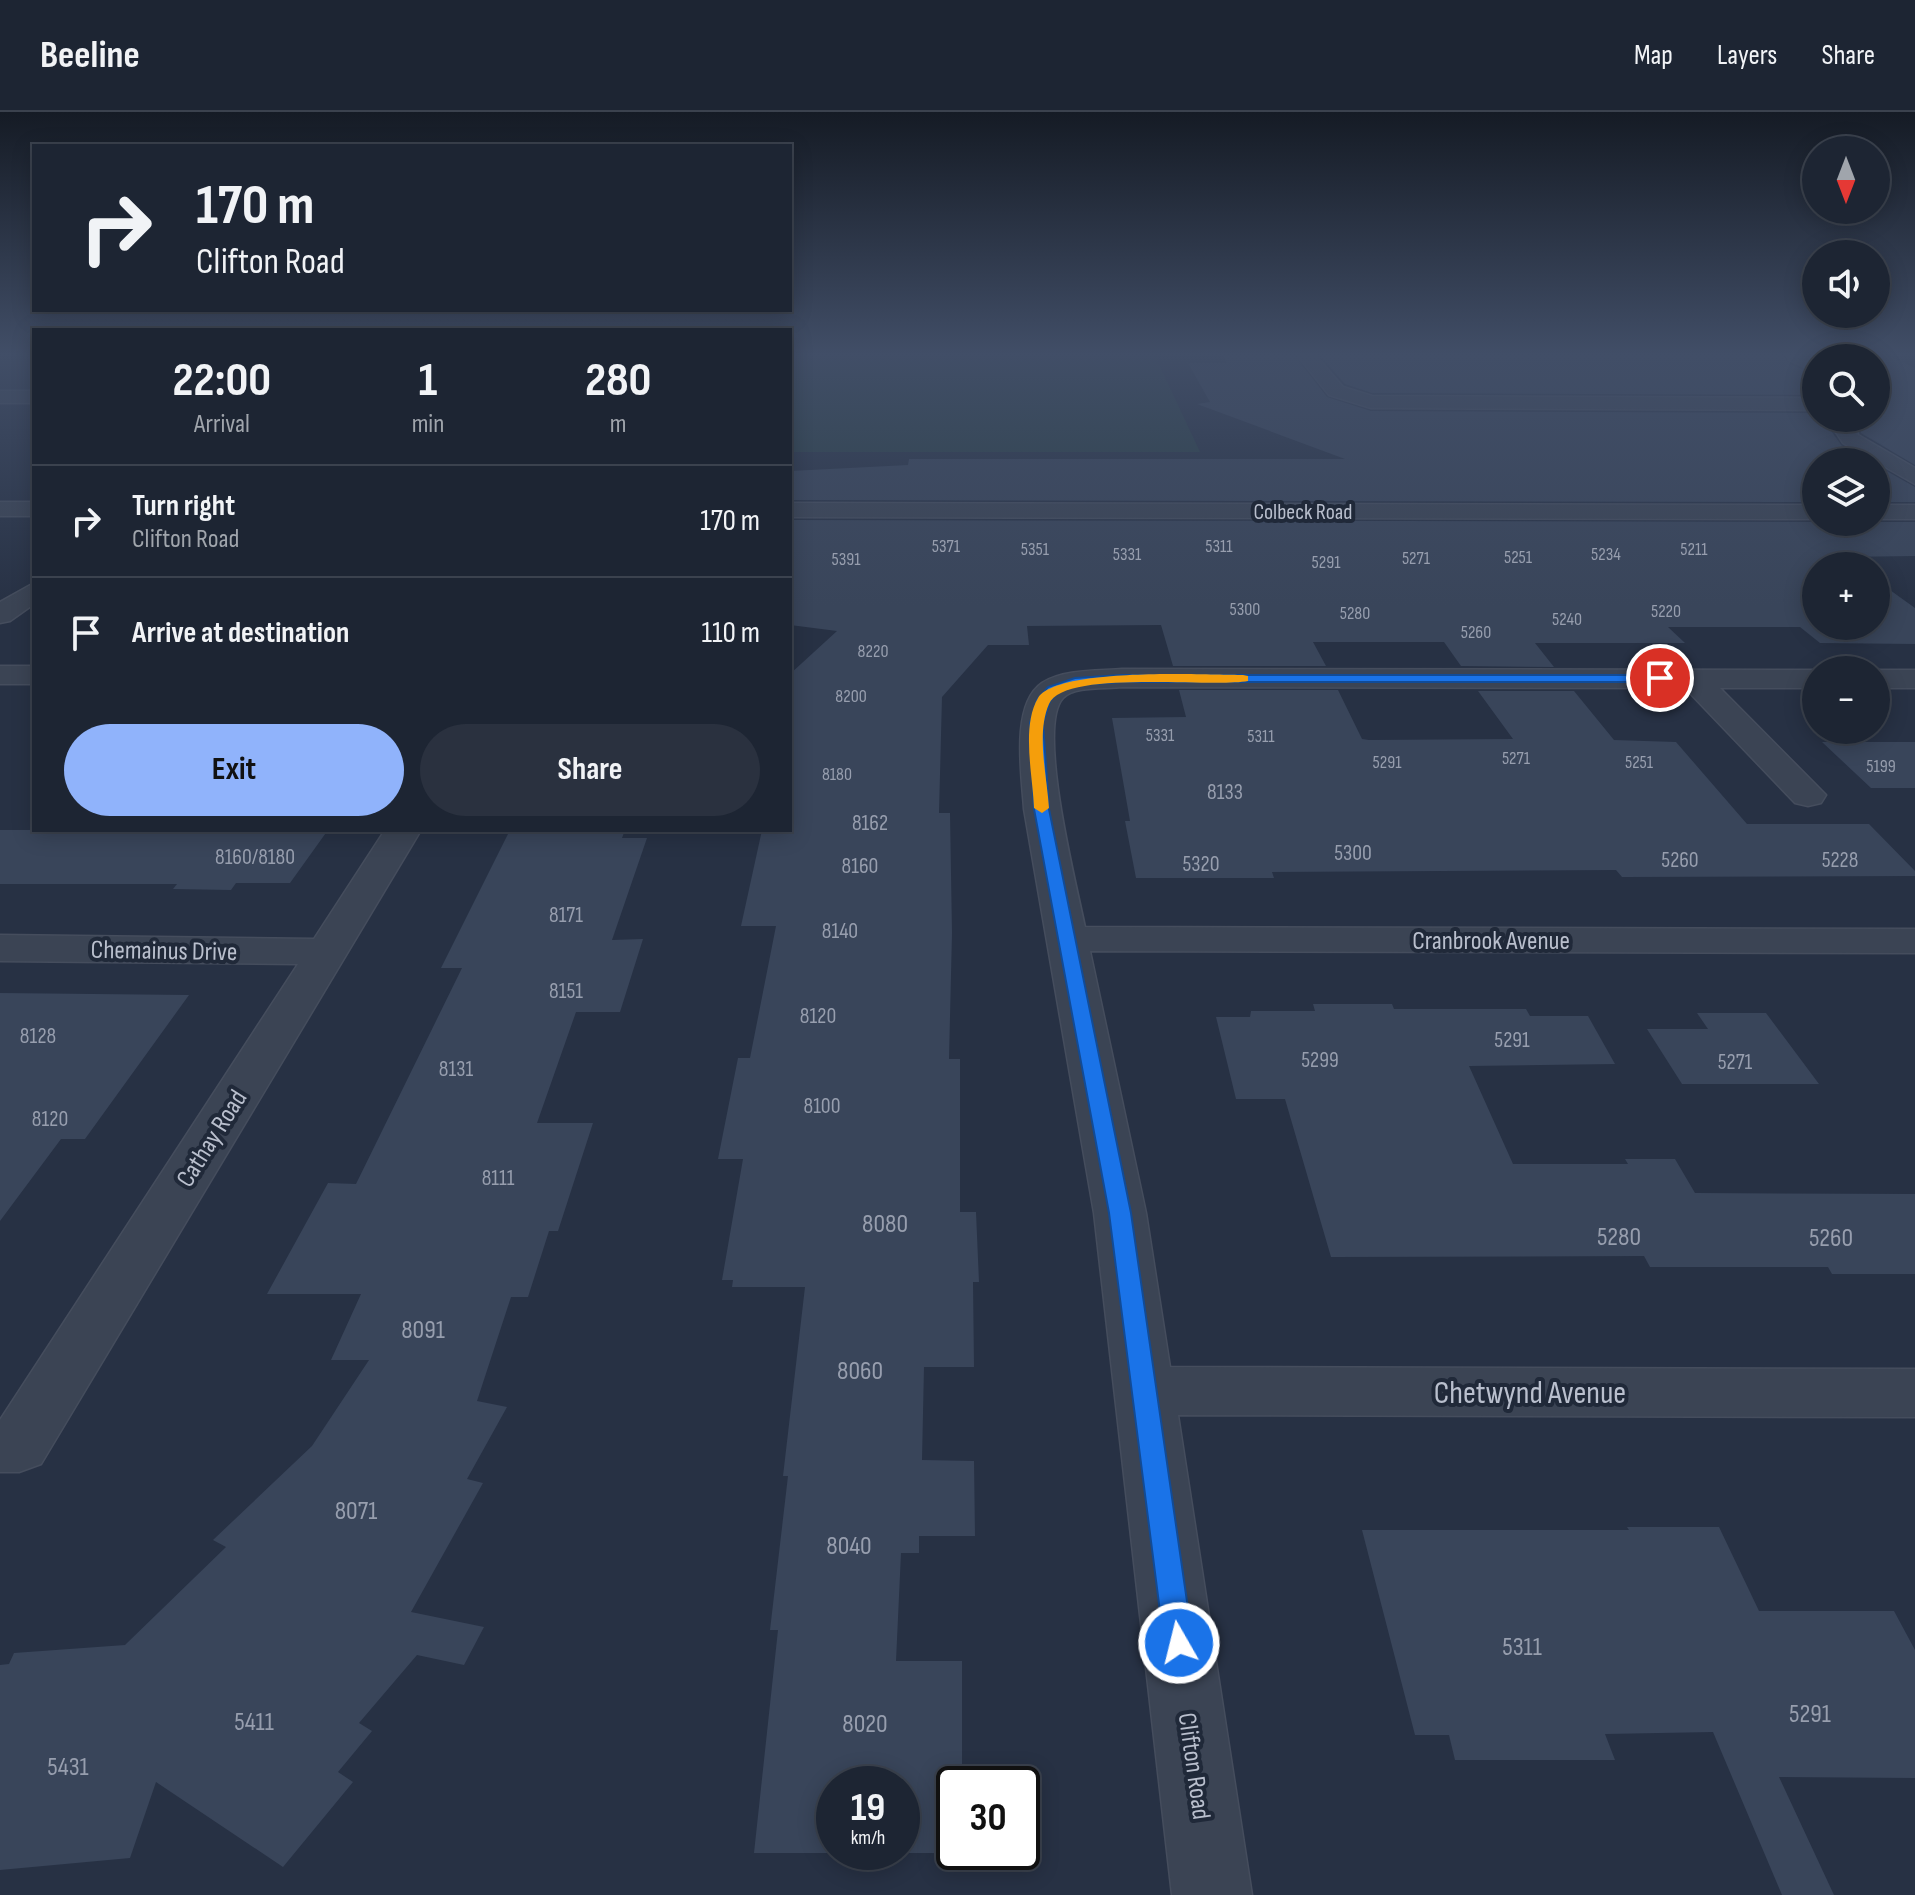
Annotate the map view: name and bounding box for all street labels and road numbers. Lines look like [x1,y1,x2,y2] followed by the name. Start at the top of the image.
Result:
[1253,499,1353,526] street label: Colbeck Road
[1412,926,1570,957] street label: Cranbrook Avenue
[90,935,238,968] street label: Chemainus Drive
[170,1085,254,1193] street label: Cathay Road
[1434,1374,1626,1413] street label: Chetwynd Avenue
[1171,1711,1216,1822] street label: Clifton Road

